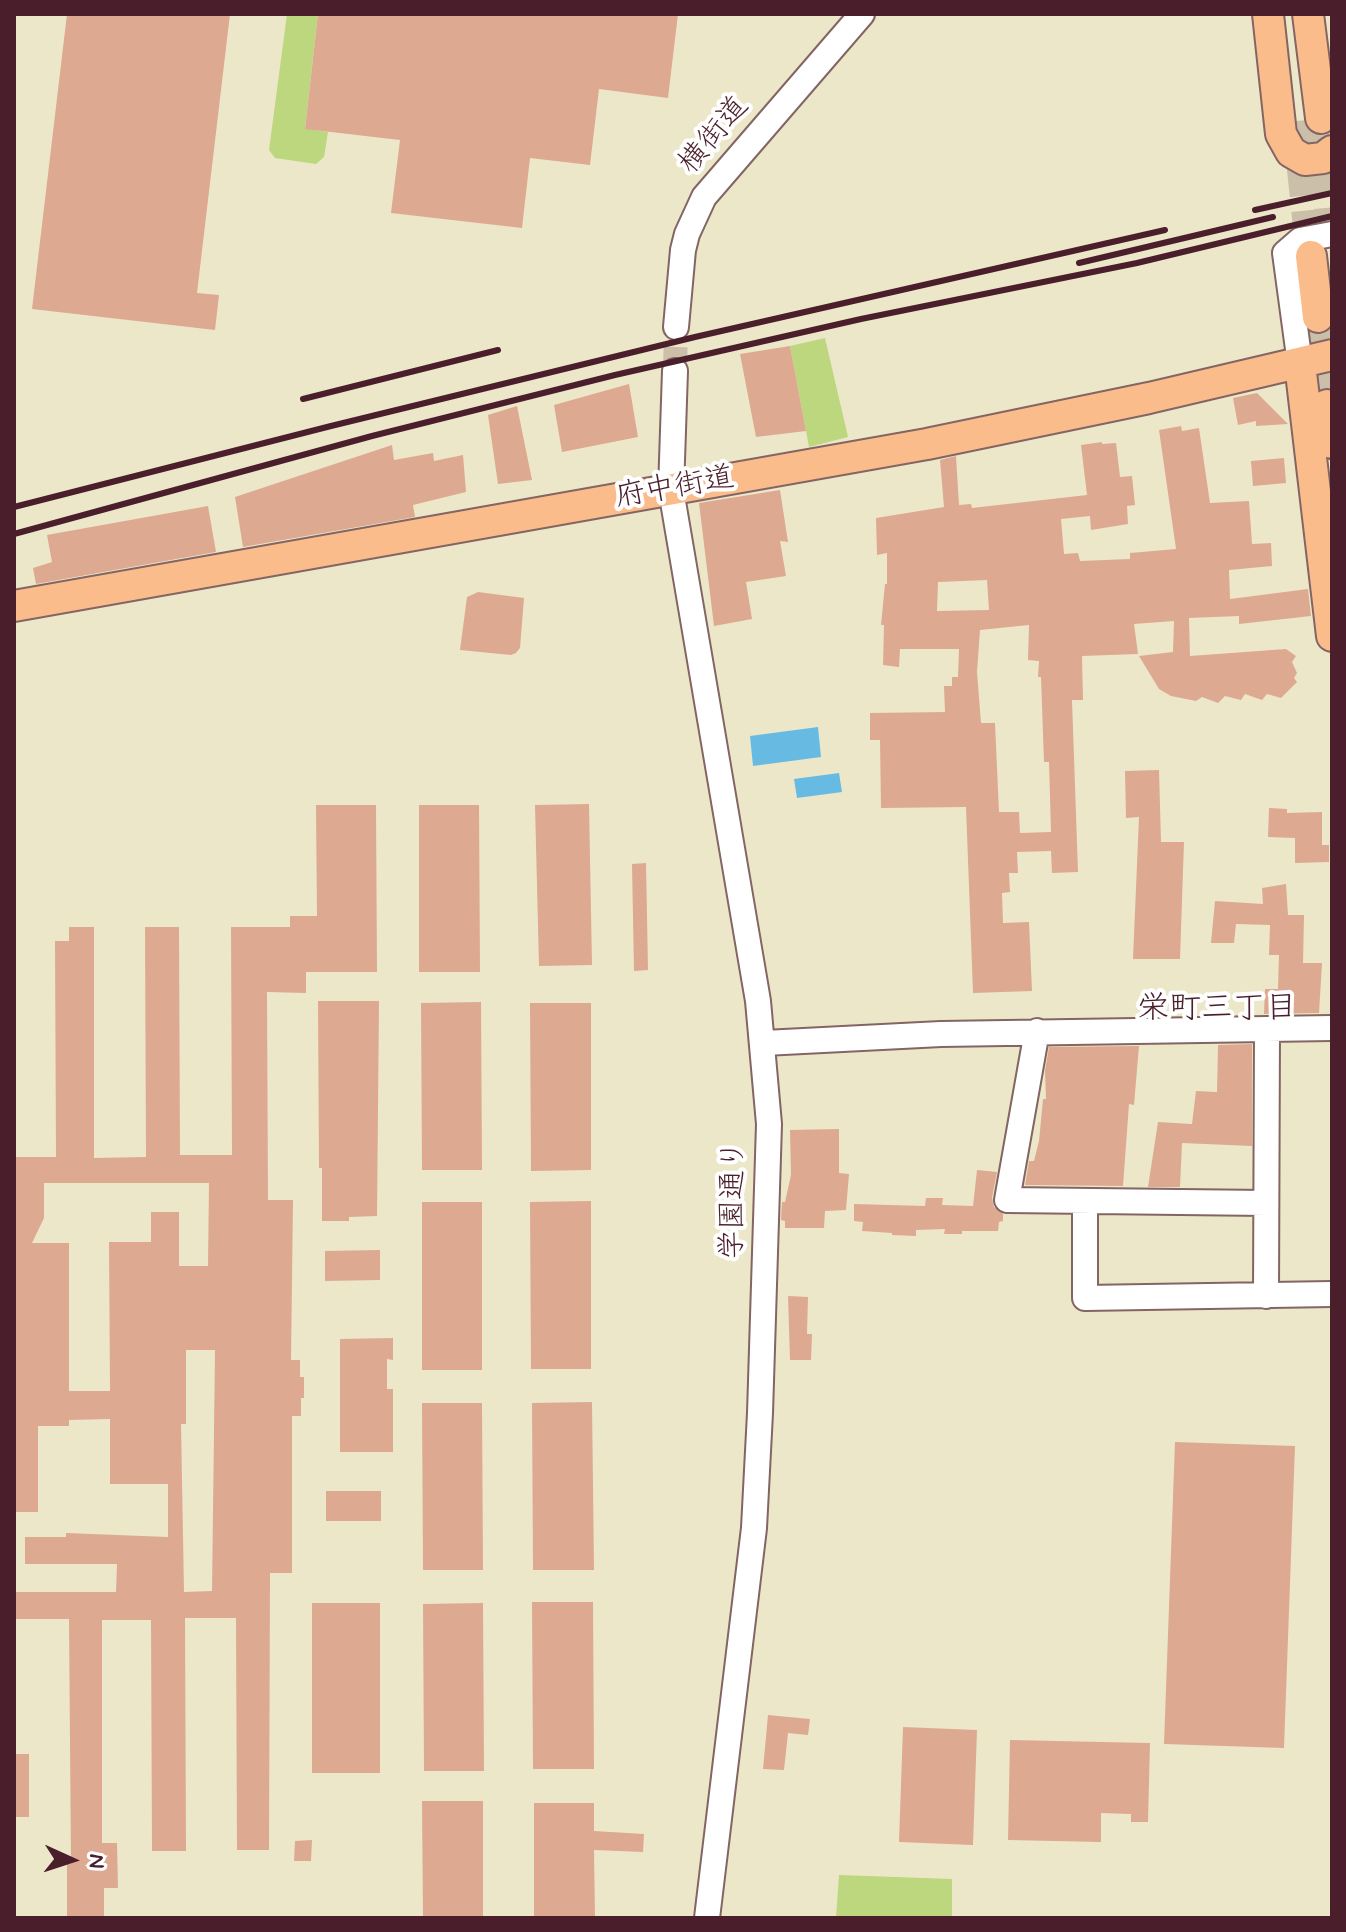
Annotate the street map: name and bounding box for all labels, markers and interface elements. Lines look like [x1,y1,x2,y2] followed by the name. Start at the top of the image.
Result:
[672,90,758,182] street label: 横街道
[613,461,737,517] street label: 府中街道
[1137,991,1297,1029] district label: 栄町三丁目
[716,1140,754,1260] street label: 学園通り
[32,1820,112,1900] north arrow
[82,1853,110,1869] text: N

